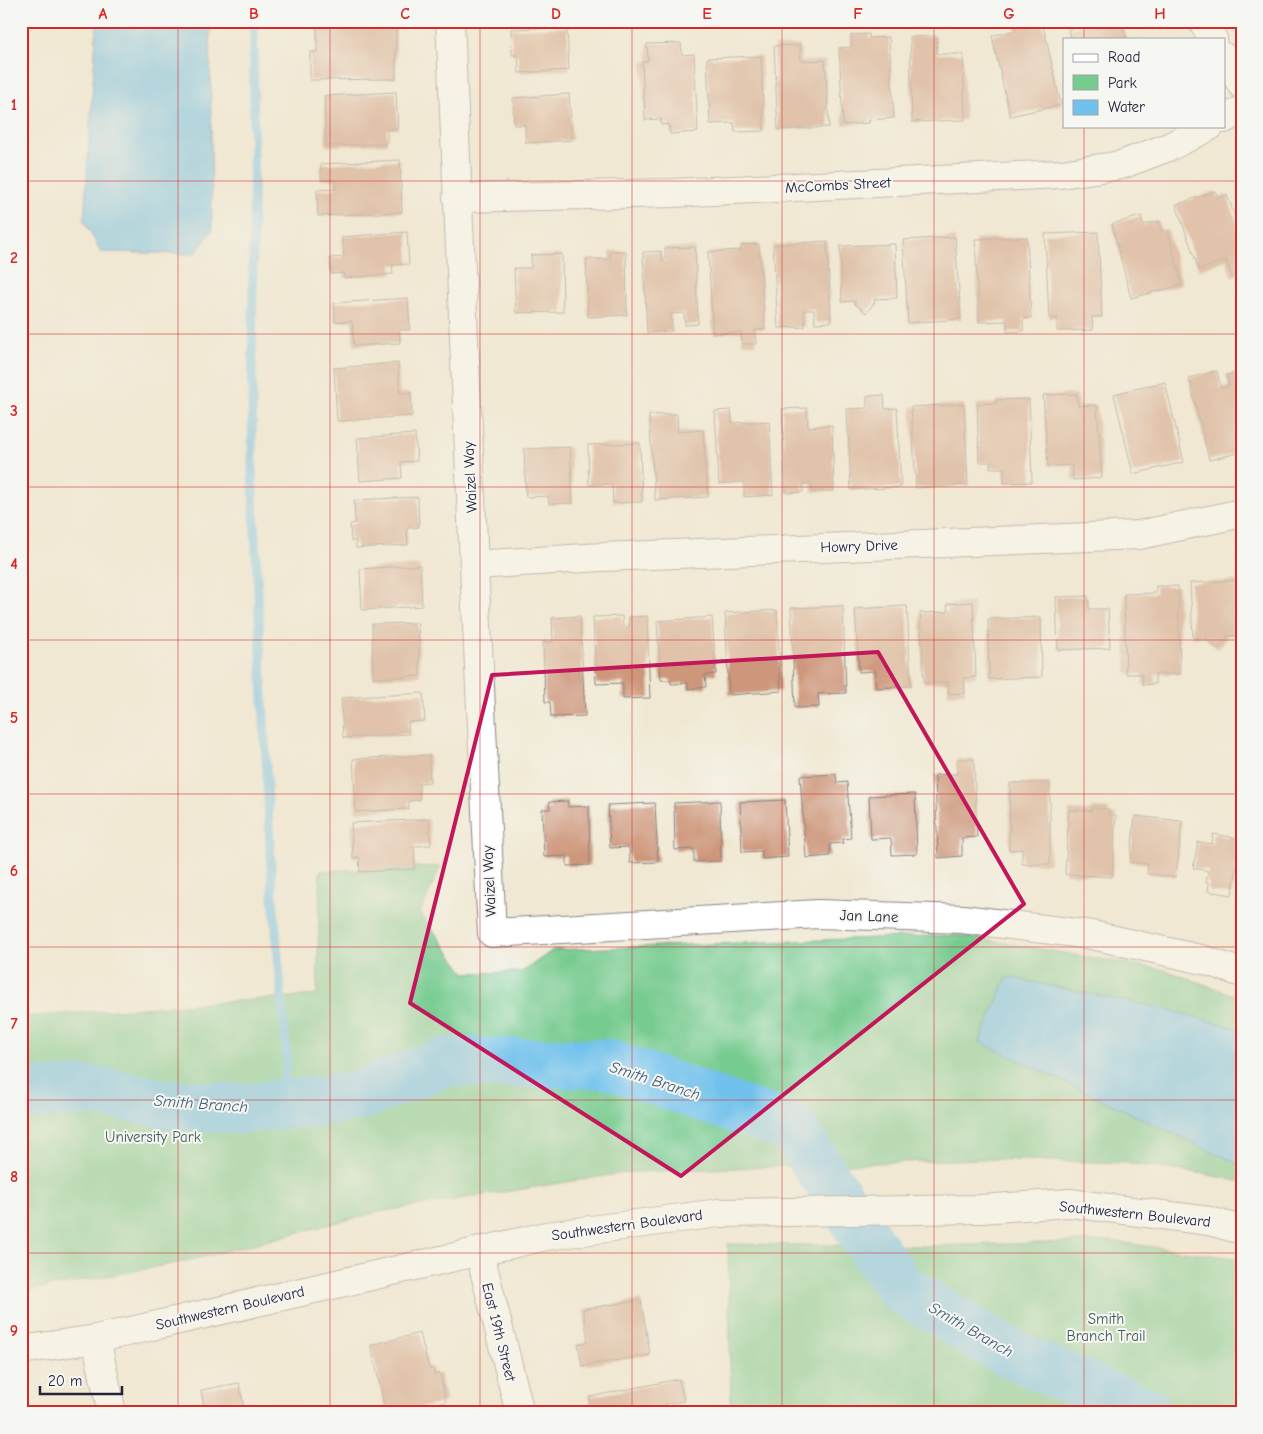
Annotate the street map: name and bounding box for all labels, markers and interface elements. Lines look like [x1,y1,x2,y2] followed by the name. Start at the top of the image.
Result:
[99,5,108,23] text: A
[249,5,259,23] text: B
[400,5,410,23] text: C
[551,5,561,23] text: D
[702,5,712,23] text: E
[853,5,863,23] text: F
[1003,5,1015,23] text: G
[1154,5,1166,23] text: H
[1063,38,1226,128] legend
[1108,48,1140,66] text: Road
[1108,74,1137,92] text: Park
[11,96,17,114] text: 1
[1108,98,1145,116] text: Water
[785,173,892,197] street label: McCombs Street
[10,249,18,267] text: 2
[10,402,18,420] text: 3
[459,441,481,513] street label: Waizel Way
[820,536,899,556] street label: Howry Drive
[10,555,18,573] text: 4
[10,709,18,727] text: 5
[478,845,500,917] street label: Waizel Way
[10,862,18,880] text: 6
[839,906,899,926] street label: Jan Lane
[10,1015,18,1033] text: 7
[608,1058,702,1104] water label: Smith Branch
[154,1092,248,1116] water label: Smith Branch
[105,1128,202,1146] park label: University Park
[10,1168,18,1186] text: 8
[1058,1197,1212,1231] street label: Southwestern Boulevard
[550,1205,704,1245] street label: Southwestern Boulevard
[478,1281,520,1384] street label: East 19th Street
[154,1282,306,1334] street label: Southwestern Boulevard
[926,1299,1016,1361] water label: Smith Branch
[1066,1310,1146,1345] park label: Smith Branch Trail
[10,1322,18,1340] text: 9
[40,1364,122,1396] scale bar
[48,1372,82,1390] text: 20 m

